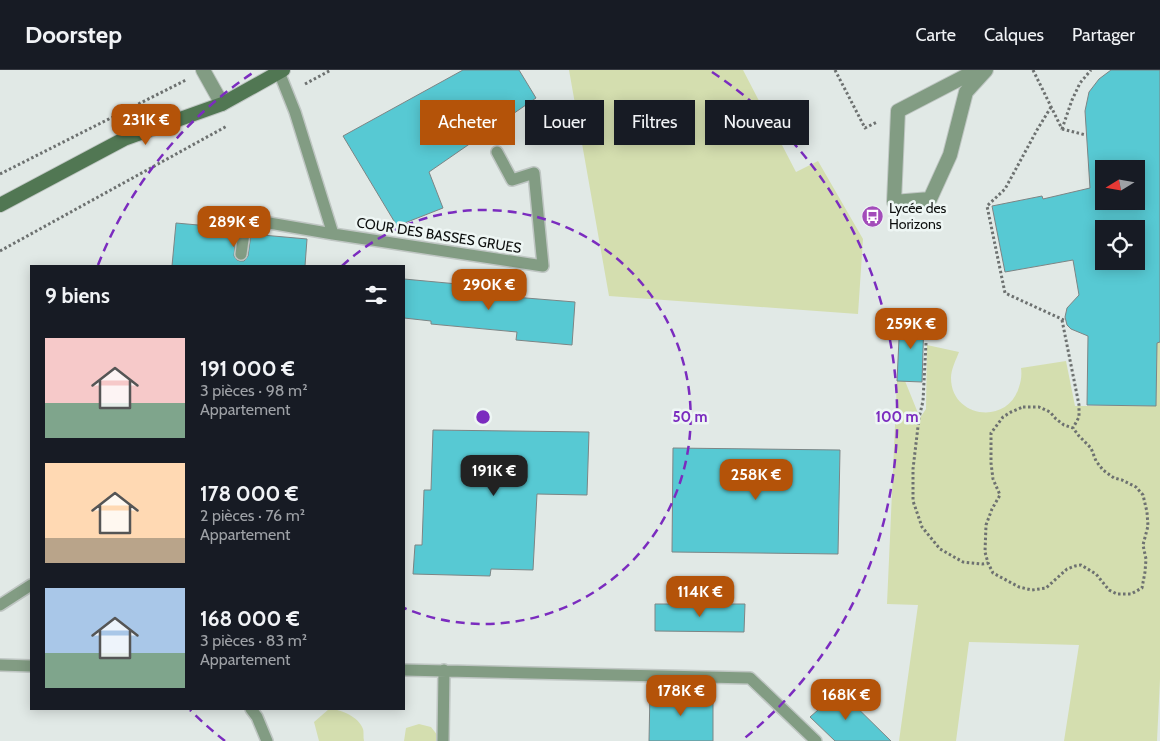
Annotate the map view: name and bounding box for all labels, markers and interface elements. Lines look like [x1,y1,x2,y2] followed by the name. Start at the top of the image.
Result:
[25,20,122,49] text: Doorstep
[915,24,956,46] text: Carte
[984,24,1044,46] text: Calques
[1072,24,1135,46] text: Partager
[420,100,515,145] chip: Acheter
[525,100,604,145] chip: Louer
[614,100,695,145] chip: Filtres
[705,100,809,145] chip: Nouveau
[105,104,187,146] pin: 231K €
[123,110,169,129] text: 231K €
[1095,160,1145,210] north arrow
[1095,160,1145,270] map controls
[889,199,947,233] place label: Lycée des Horizons
[861,204,885,228] bus stop icon: Lycée des Horizons
[193,206,275,248] pin: 289K €
[208,212,260,231] text: 289K €
[355,213,523,257] street label: COUR DES BASSES GRUES
[1095,220,1145,270] button: locate
[448,268,530,311] pin: 290K €
[463,275,515,294] text: 290K €
[362,281,390,309] icon: filters
[45,283,110,308] text: 9 biens
[870,308,952,350] pin: 259K €
[886,314,936,333] text: 259K €
[200,356,295,381] text: 191 000 €
[85,358,145,418] icon: home
[200,381,307,400] text: 3 pièces · 98 m²
[200,400,290,419] text: Appartement
[474,408,492,426] centre of rings
[672,408,708,426] text: 50 m
[875,408,919,426] text: 100 m
[453,454,535,497] pin: 191K €
[715,458,797,501] pin: 258K €
[472,461,516,480] text: 191K €
[731,465,781,484] text: 258K €
[200,481,299,506] text: 178 000 €
[85,483,145,543] icon: home
[200,506,305,525] text: 2 pièces · 76 m²
[200,525,290,544] text: Appartement
[659,576,741,618] pin: 114K €
[677,582,723,601] text: 114K €
[200,606,300,631] text: 168 000 €
[85,608,145,668] icon: home
[200,631,307,650] text: 3 pièces · 83 m²
[200,650,290,669] text: Appartement
[640,674,722,717] pin: 178K €
[805,678,887,721] pin: 168K €
[657,681,705,700] text: 178K €
[822,685,870,704] text: 168K €

